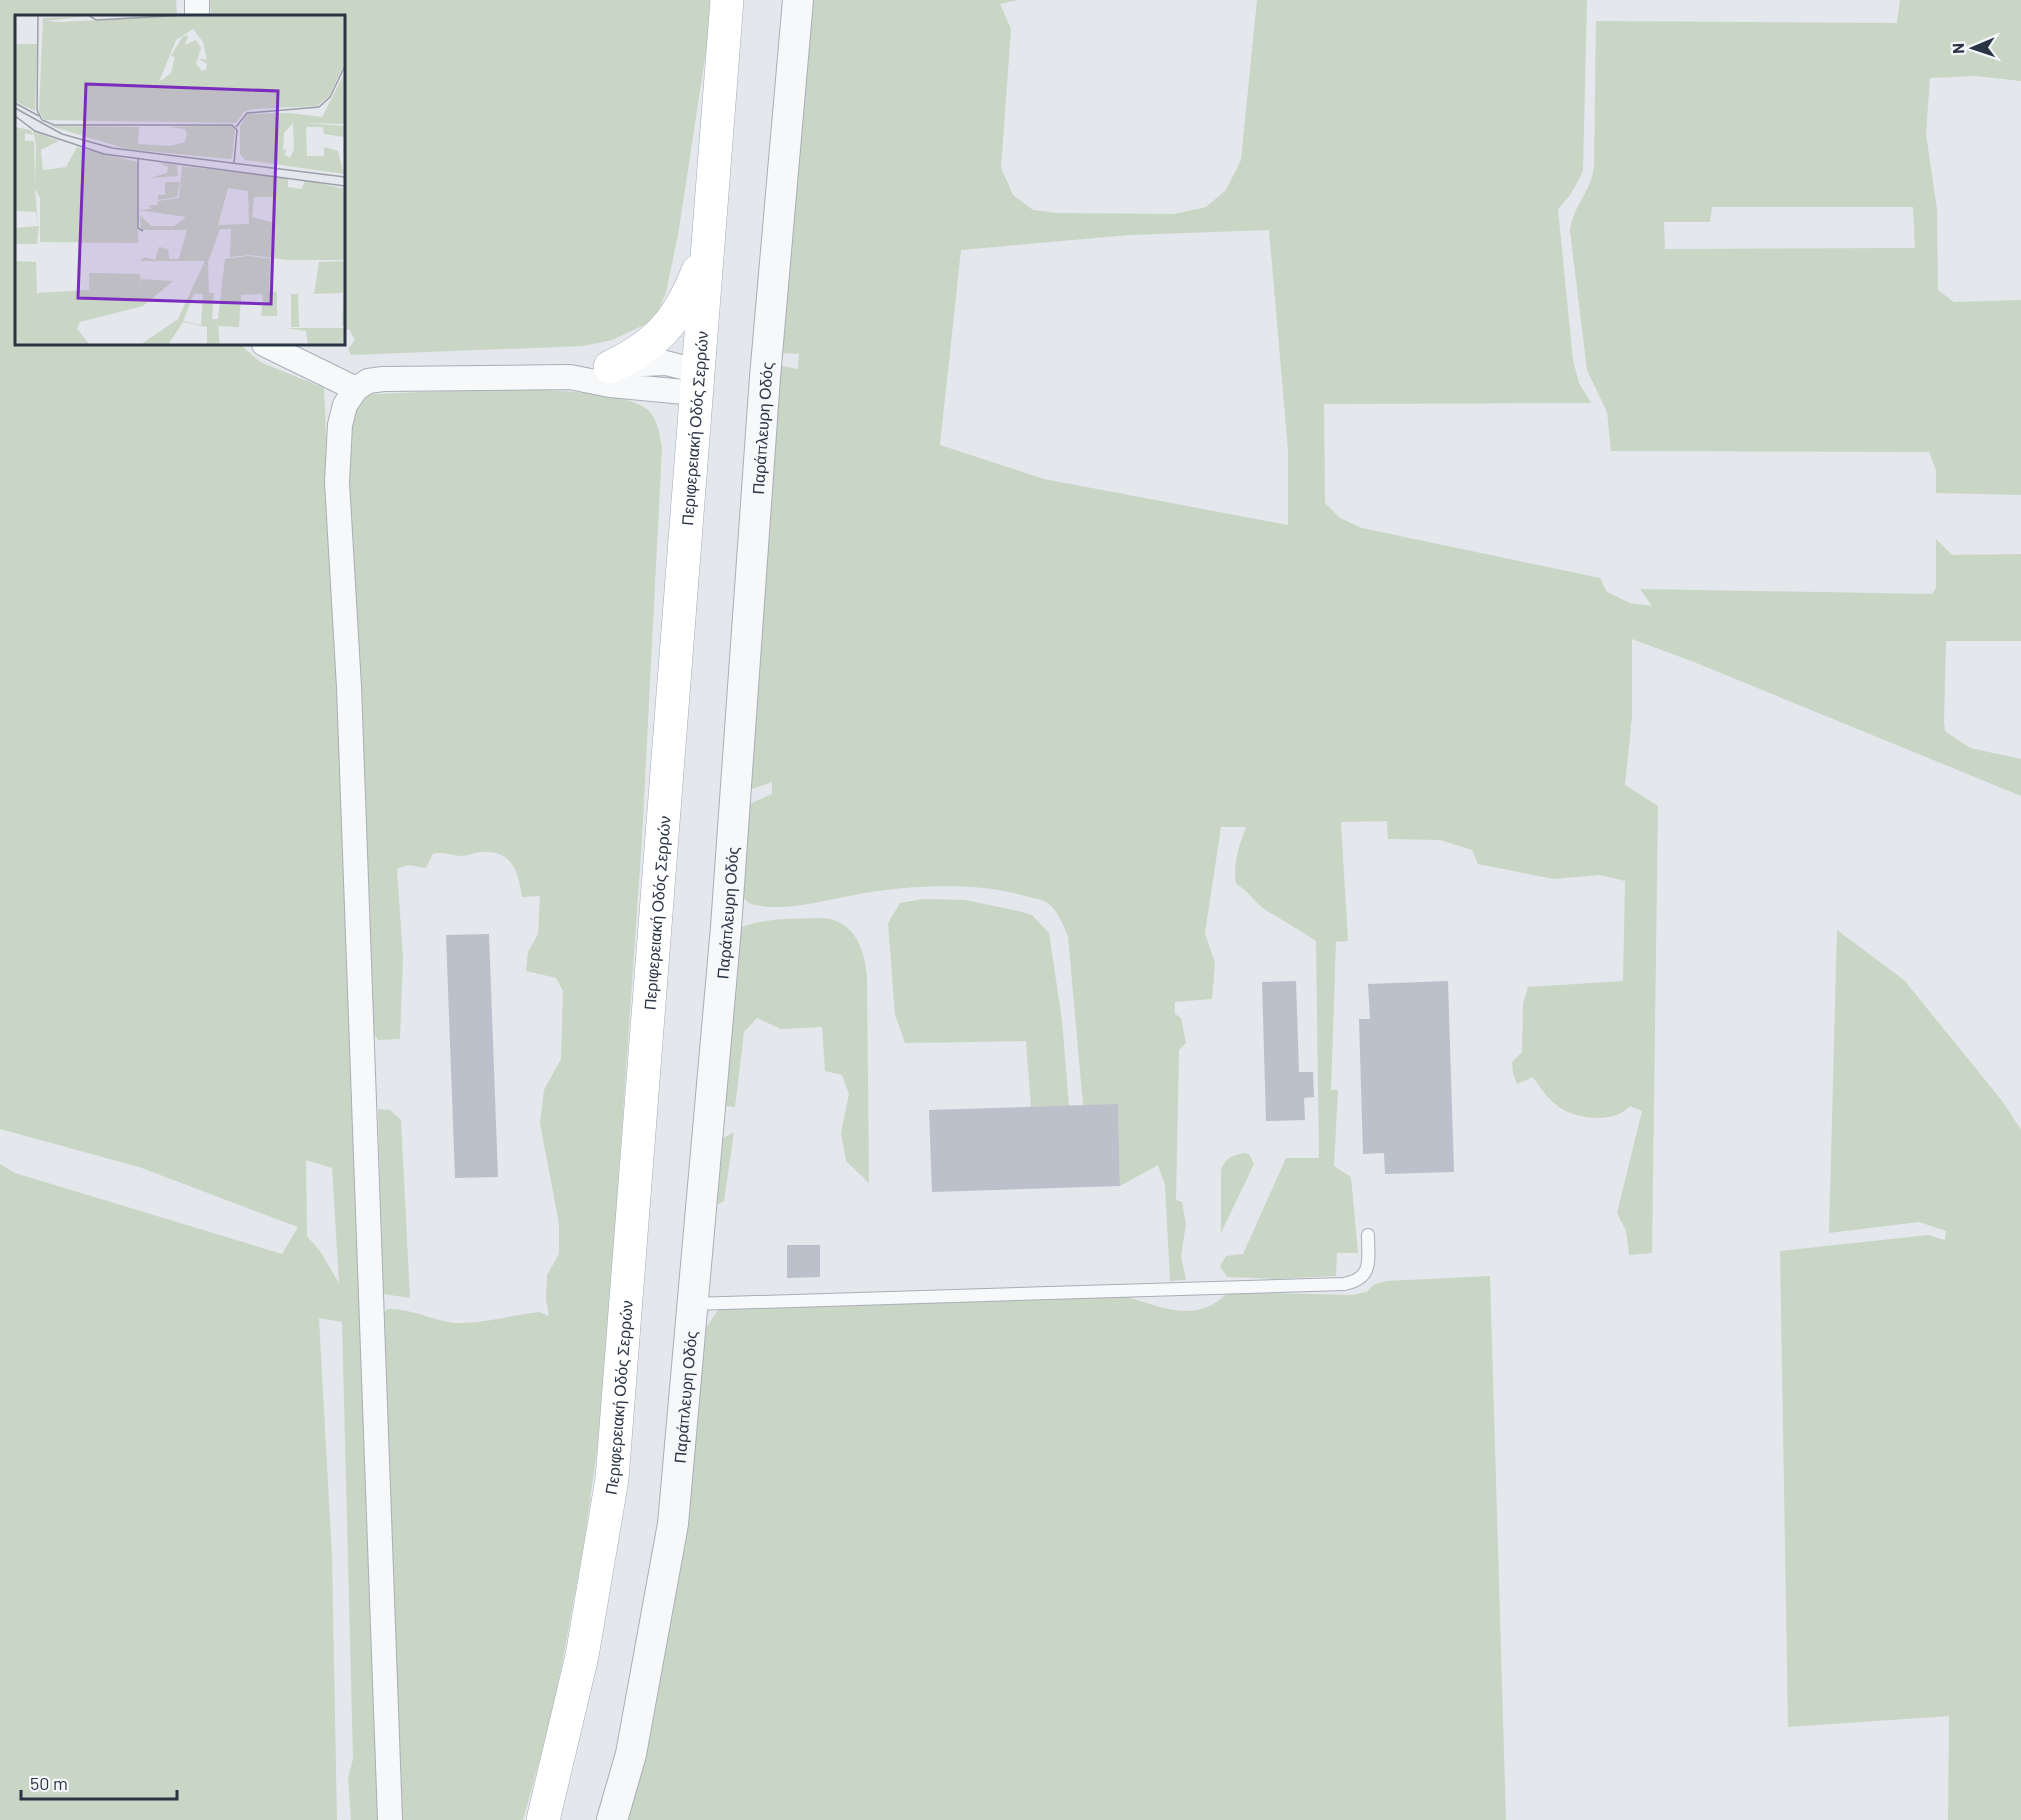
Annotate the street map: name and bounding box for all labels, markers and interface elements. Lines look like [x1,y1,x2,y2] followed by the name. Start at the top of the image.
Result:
[15,15,345,345] inset map
[1943,18,2003,78] north arrow
[1948,43,1967,54] text: N
[677,330,711,526] street label: Περιφερειακή Οδός Σερρών
[747,361,776,495] street label: Παράπλευρη Οδός
[639,815,673,1011] street label: Περιφερειακή Οδός Σερρών
[712,846,741,980] street label: Παράπλευρη Οδός
[600,1299,635,1496] street label: Περιφερειακή Οδός Σερρών
[669,1330,700,1464] street label: Παράπλευρη Οδός
[21,1763,177,1801] scale bar
[30,1772,68,1794] text: 50 m

